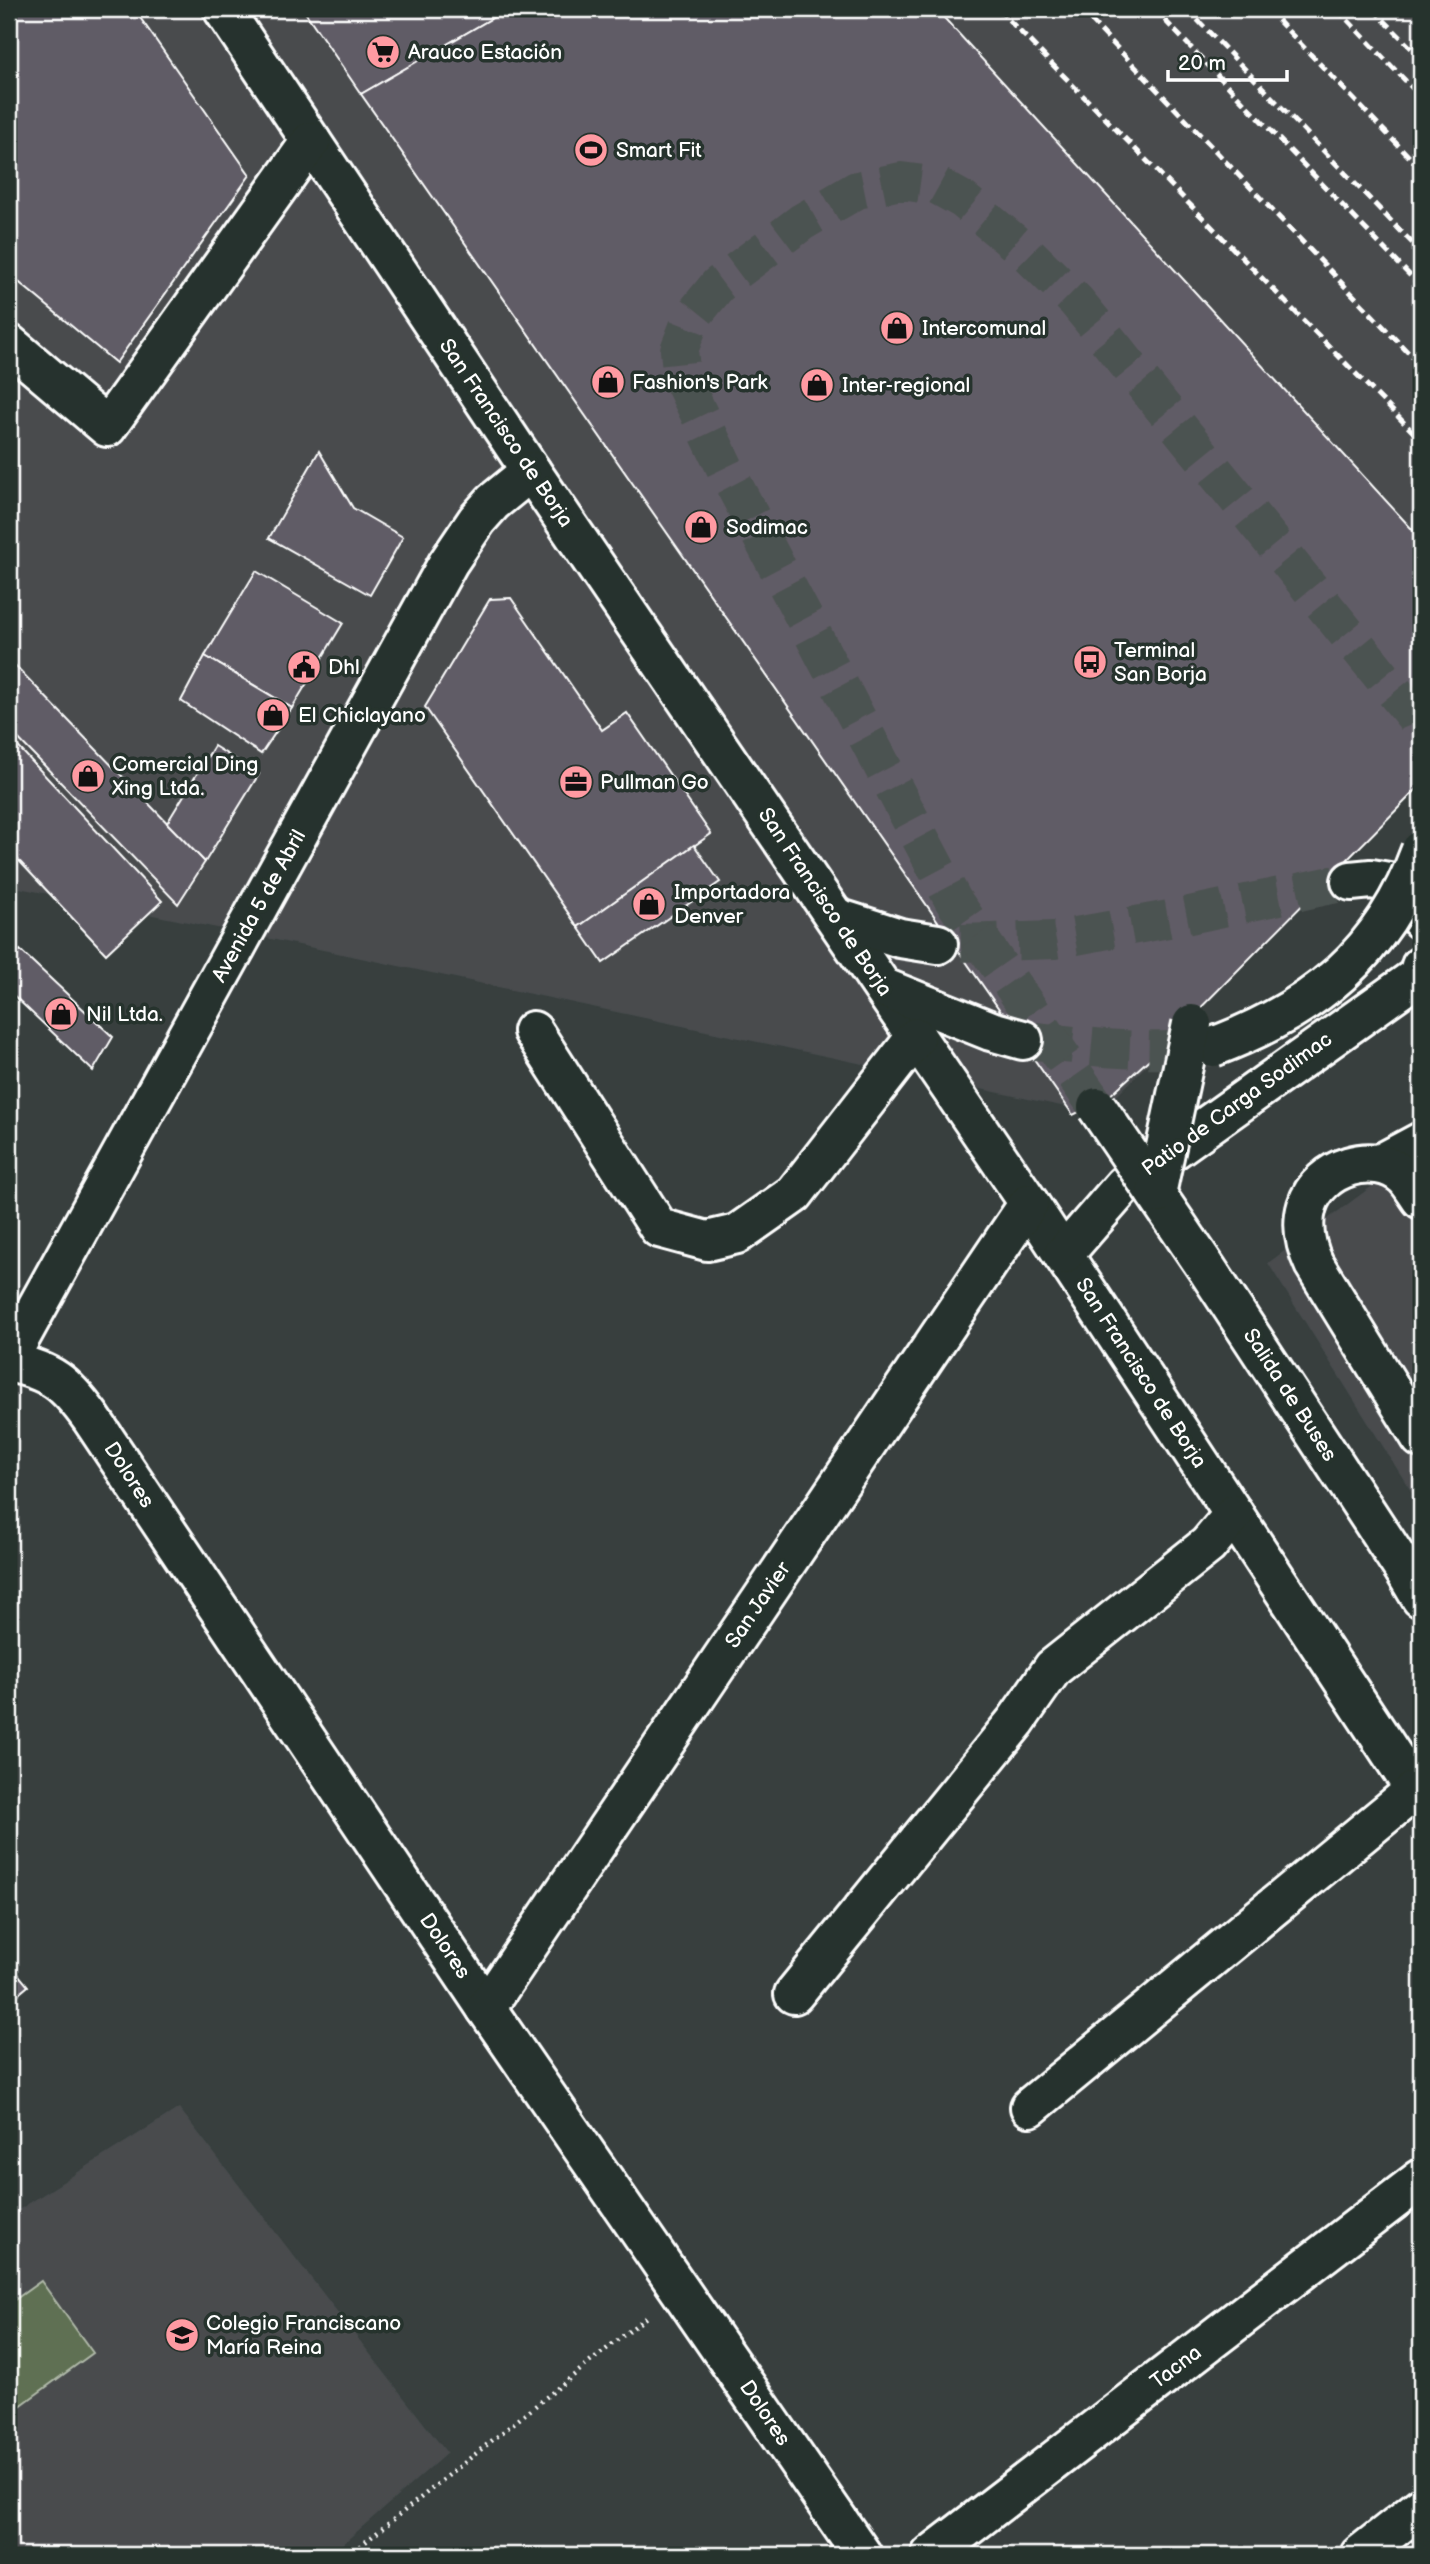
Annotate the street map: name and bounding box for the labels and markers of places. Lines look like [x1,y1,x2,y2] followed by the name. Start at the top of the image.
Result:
[364,33,402,71] supermarket icon: Arauco Estación
[408,40,562,65] place label: Arauco Estación
[572,131,610,169] sports icon: Smart Fit
[616,138,702,163] place label: Smart Fit
[878,309,916,347] shop icon: Intercomunal
[922,316,1046,341] place label: Intercomunal
[589,363,627,401] shop icon: Fashion's Park
[798,366,836,404] shop icon: Inter-regional
[632,370,768,395] place label: Fashion's Park
[842,373,970,398] place label: Inter-regional
[682,508,720,546] shop icon: Sodimac
[726,515,808,540] place label: Sodimac
[1114,638,1207,687] place label: Terminal San Borja
[1071,643,1109,681] bus stop icon: Terminal San Borja
[285,648,323,686] public building icon: Dhl
[328,655,360,680] place label: Dhl
[254,696,292,734] shop icon: El Chiclayano
[298,703,426,728] place label: El Chiclayano
[111,752,258,801] place label: Comercial Ding Xing Ltda.
[69,757,107,795] shop icon: Comercial Ding Xing Ltda.
[557,763,595,801] office icon: Pullman Go
[600,770,709,795] place label: Pullman Go
[674,880,791,929] place label: Importadora Denver
[630,885,668,923] shop icon: Importadora Denver
[42,995,80,1033] shop icon: Nil Ltda.
[86,1002,163,1027] place label: Nil Ltda.
[206,2311,401,2360] place label: Colegio Franciscano María Reina
[163,2316,201,2354] school or university icon: Colegio Franciscano María Reina

